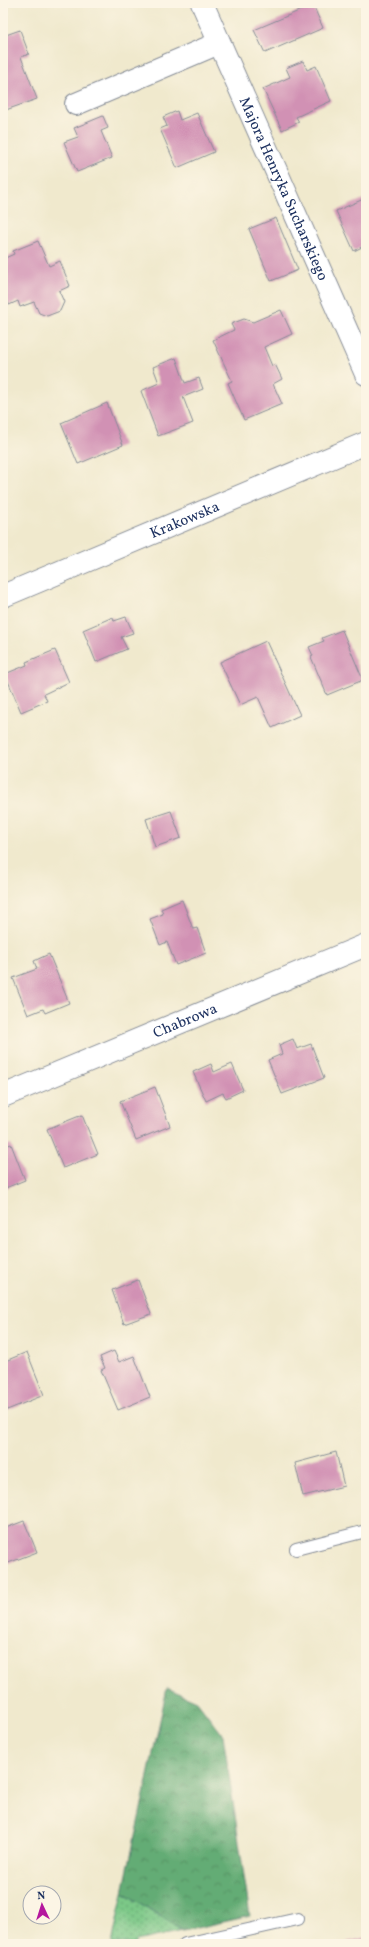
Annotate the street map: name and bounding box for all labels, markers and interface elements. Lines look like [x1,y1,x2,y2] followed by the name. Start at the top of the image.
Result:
[233,94,332,284] street label: Majora Henryka Sucharskiego
[147,497,223,545] street label: Krakowska
[150,999,221,1044] street label: Chabrowa
[22,1885,62,1925] north arrow
[37,1889,46,1904] text: N

